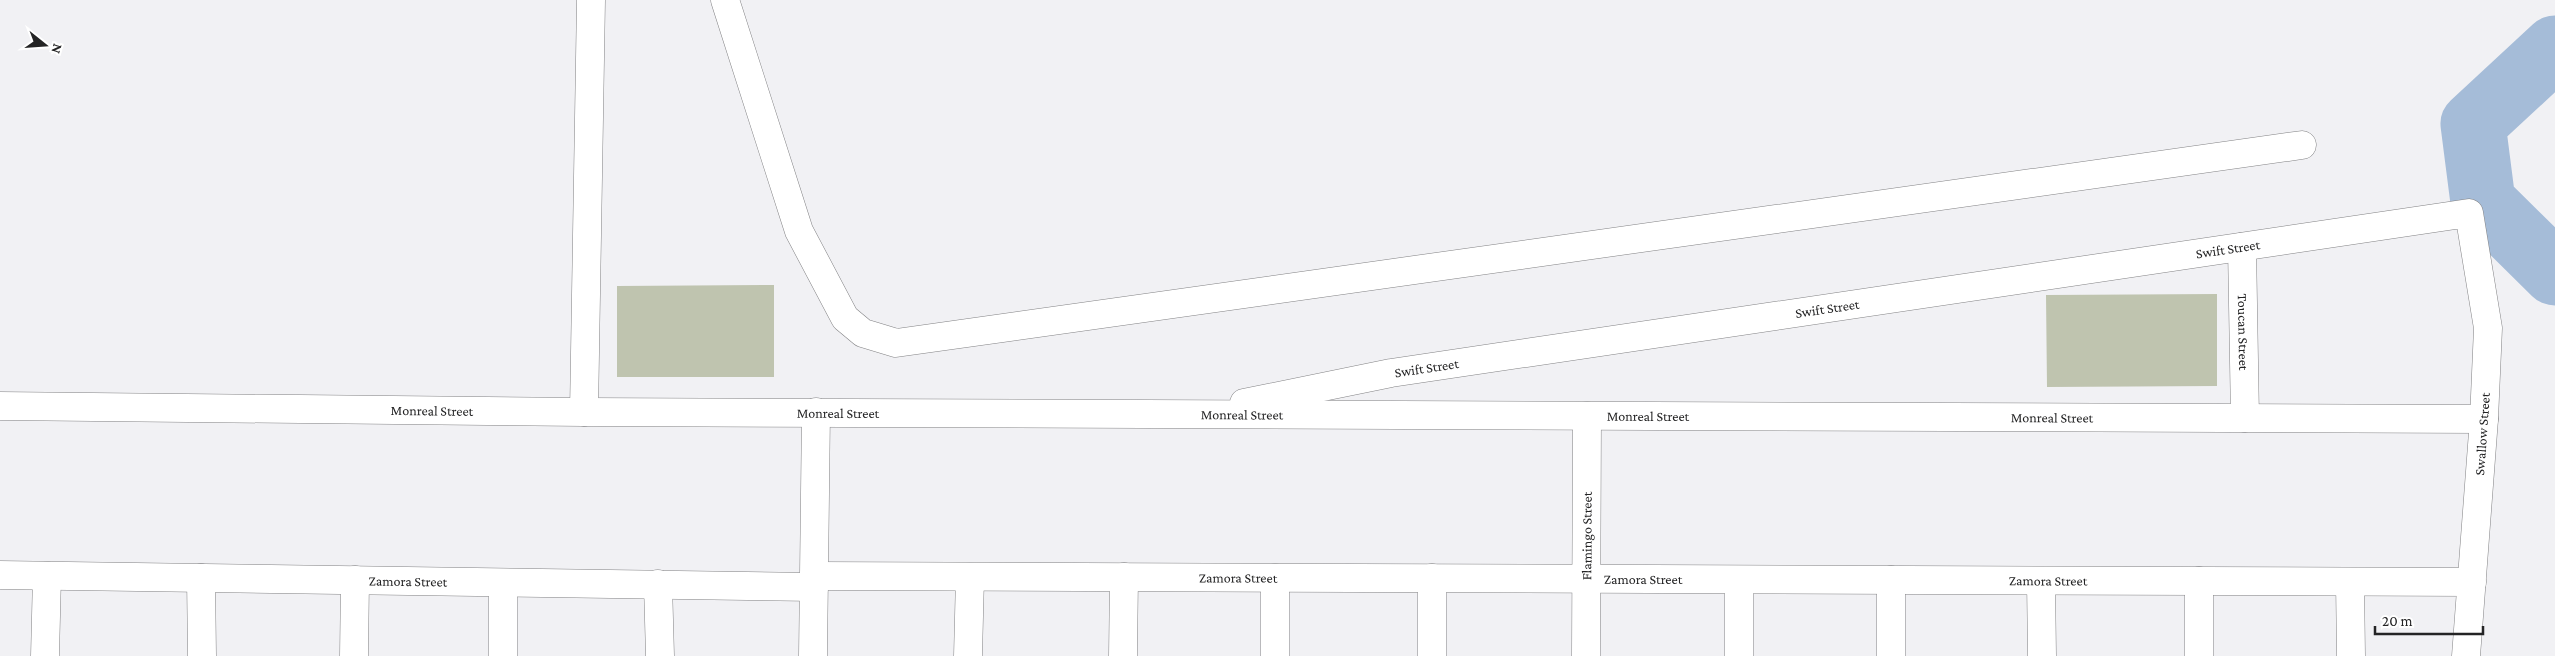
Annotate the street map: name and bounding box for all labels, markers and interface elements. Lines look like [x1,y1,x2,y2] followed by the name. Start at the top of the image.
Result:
[20,20,70,70] north arrow
[48,42,66,56] text: N
[2195,236,2261,261] street label: Swift Street
[2235,293,2252,371] street label: Toucan Street
[1794,296,1861,321] street label: Swift Street
[1393,355,1460,380] street label: Swift Street
[2471,392,2493,476] street label: Swallow Street
[391,402,474,419] street label: Monreal Street
[797,405,880,421] street label: Monreal Street
[1201,406,1284,423] street label: Monreal Street
[1607,408,1690,424] street label: Monreal Street
[2011,409,2094,426] street label: Monreal Street
[1578,491,1595,580] street label: Flamingo Street
[1199,569,1278,586] street label: Zamora Street
[1604,571,1683,587] street label: Zamora Street
[369,572,448,590] street label: Zamora Street
[2009,572,2088,589] street label: Zamora Street
[2375,604,2482,636] scale bar
[2382,613,2413,629] text: 20 m

